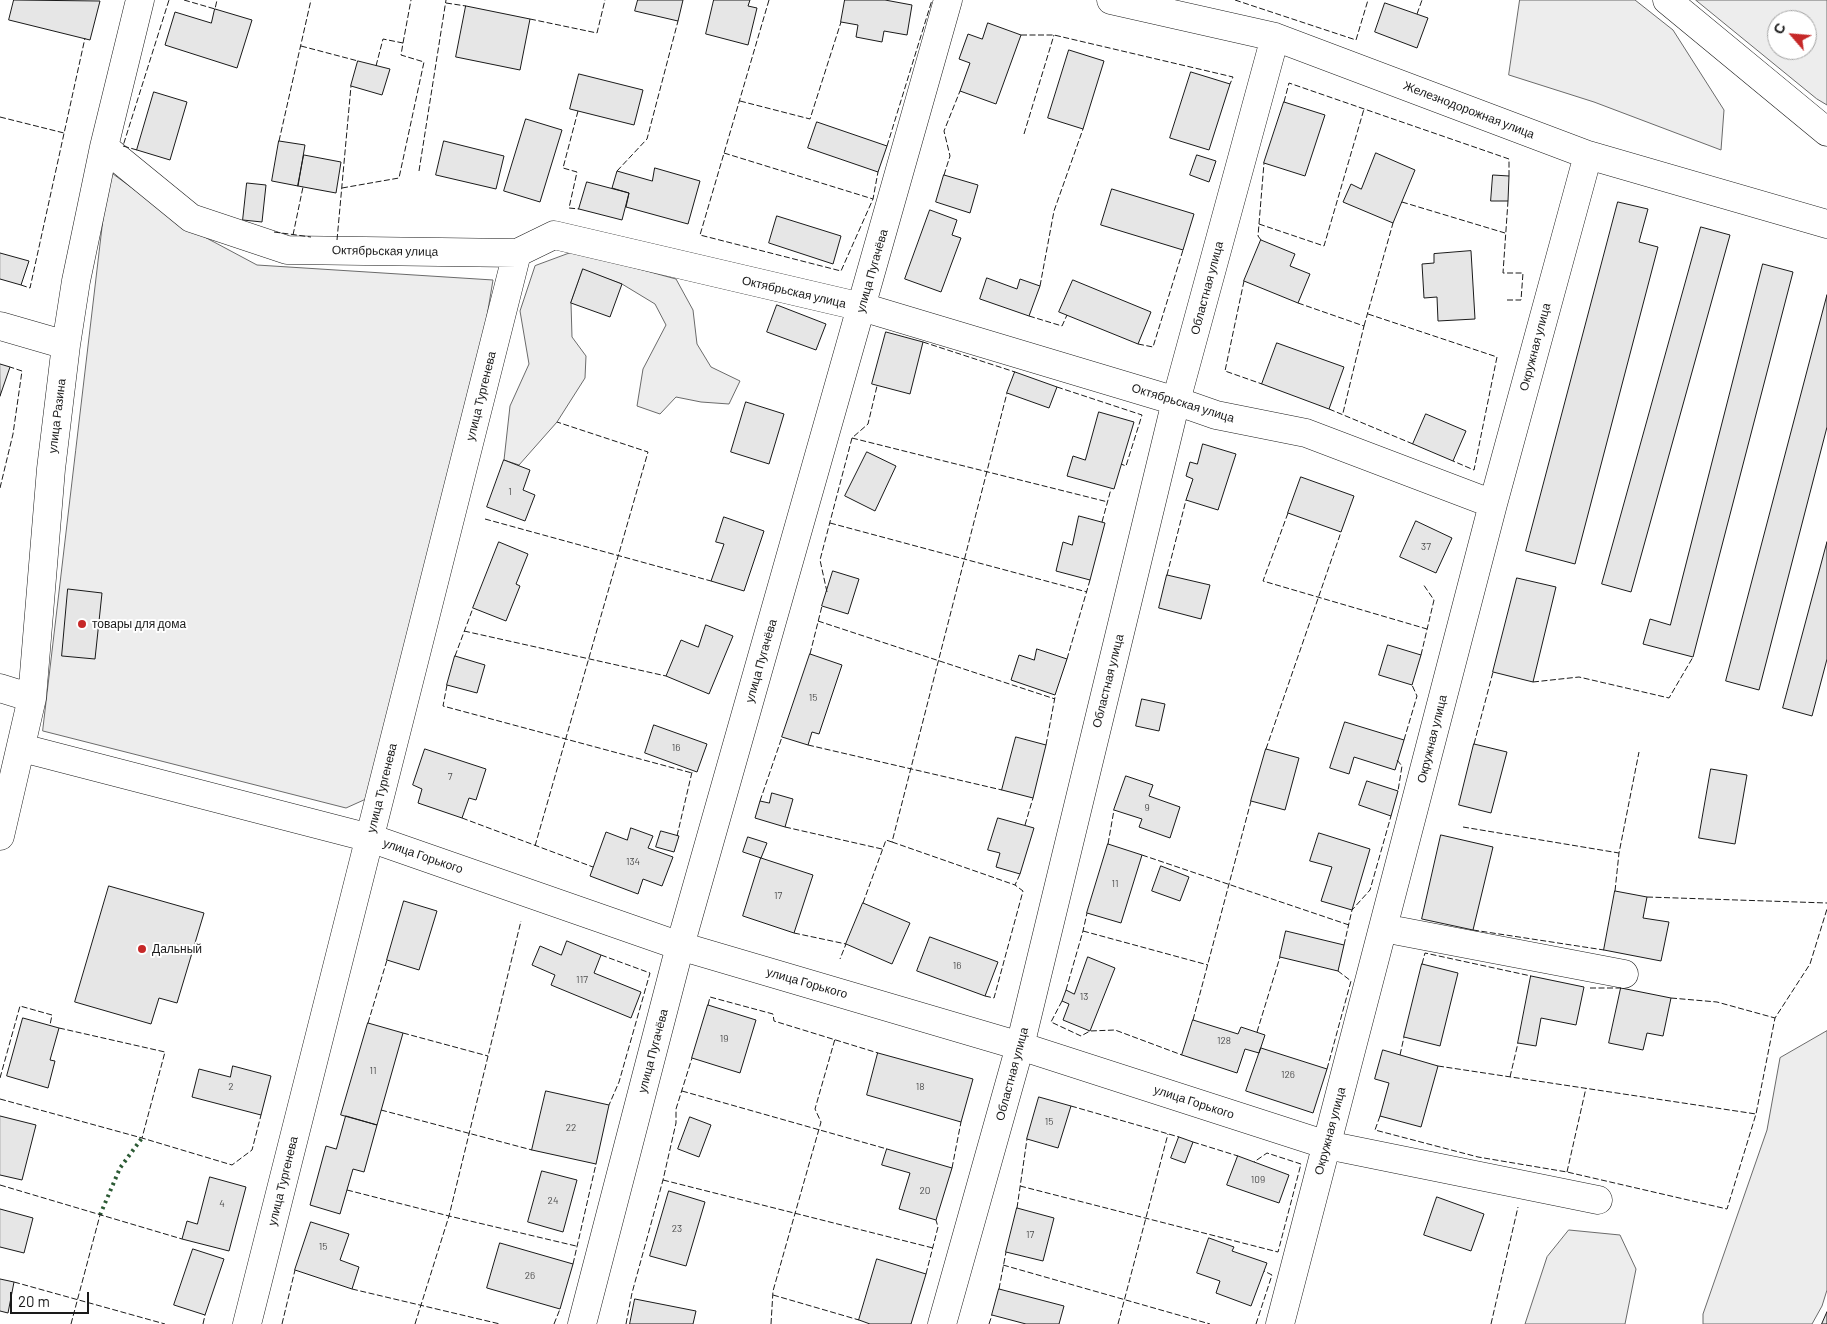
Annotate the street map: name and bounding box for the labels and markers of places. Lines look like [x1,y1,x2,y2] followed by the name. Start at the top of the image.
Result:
[92,617,186,631] place label: товары для дома
[76,618,88,630] marker: товары для дома
[152,942,202,956] place label: Дальный
[136,943,148,955] marker: Дальный

